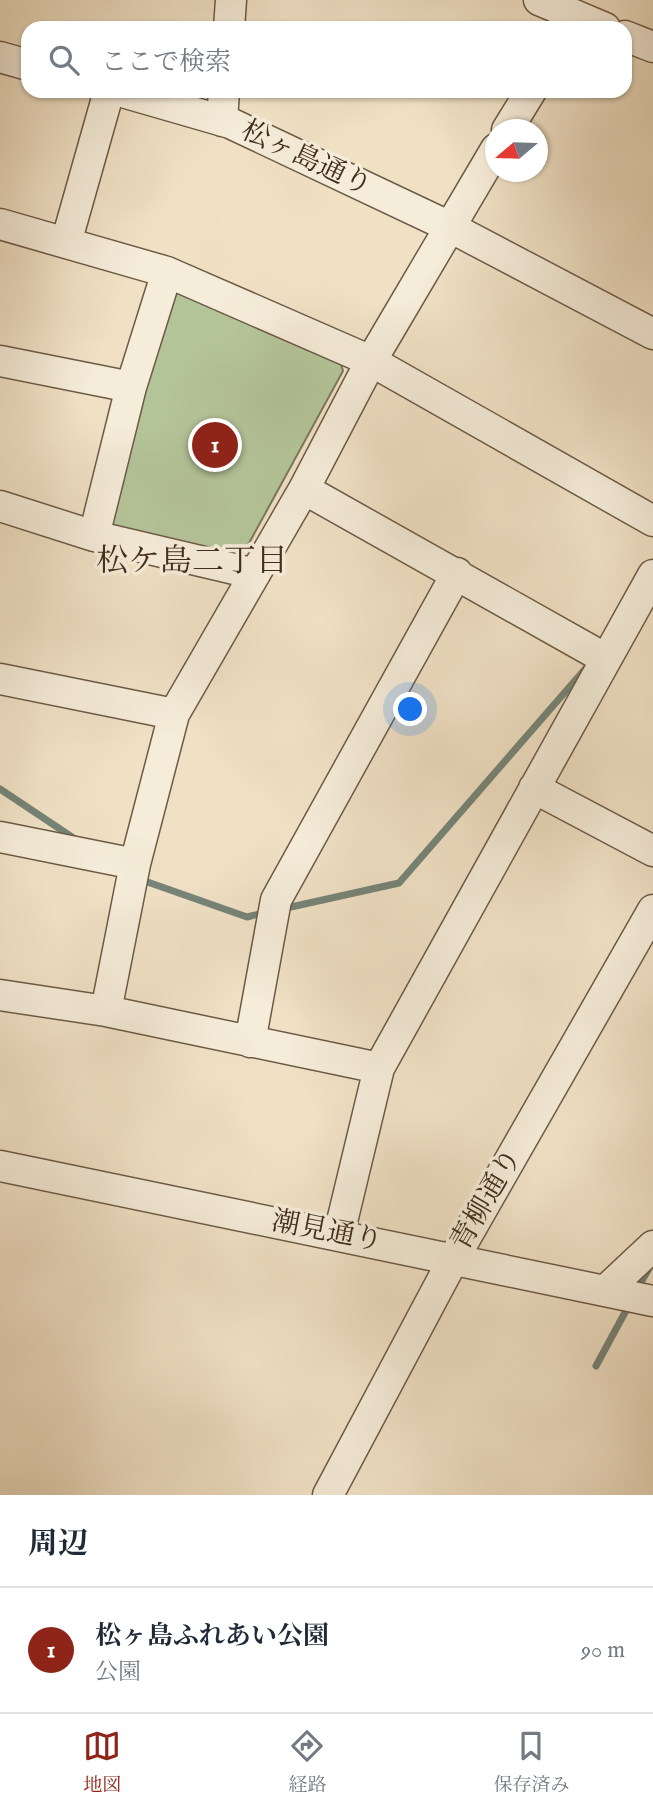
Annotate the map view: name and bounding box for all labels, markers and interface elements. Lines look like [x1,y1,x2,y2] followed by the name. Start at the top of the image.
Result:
[21,21,632,98] search box
[45,41,83,79] icon: search
[101,46,231,79] text: ここで検索
[235,114,377,204] street label: 松ヶ島通り
[485,119,548,182] north arrow
[192,419,238,471] pin: 1
[96,542,288,583] district label: 松ケ島二丁目
[393,692,427,726] your location
[444,1143,530,1257] street label: 青柳通り
[269,1204,385,1260] street label: 潮見通り
[28,1526,88,1564] text: 周辺
[95,1620,329,1653] text: 松ヶ島ふれあい公園
[47,1636,55,1665] text: 1
[581,1636,625,1665] text: 90 m
[95,1658,141,1687] text: 公園
[83,1727,122,1798] tab: 地図
[288,1727,327,1798] tab: 経路
[493,1727,570,1798] tab: 保存済み

